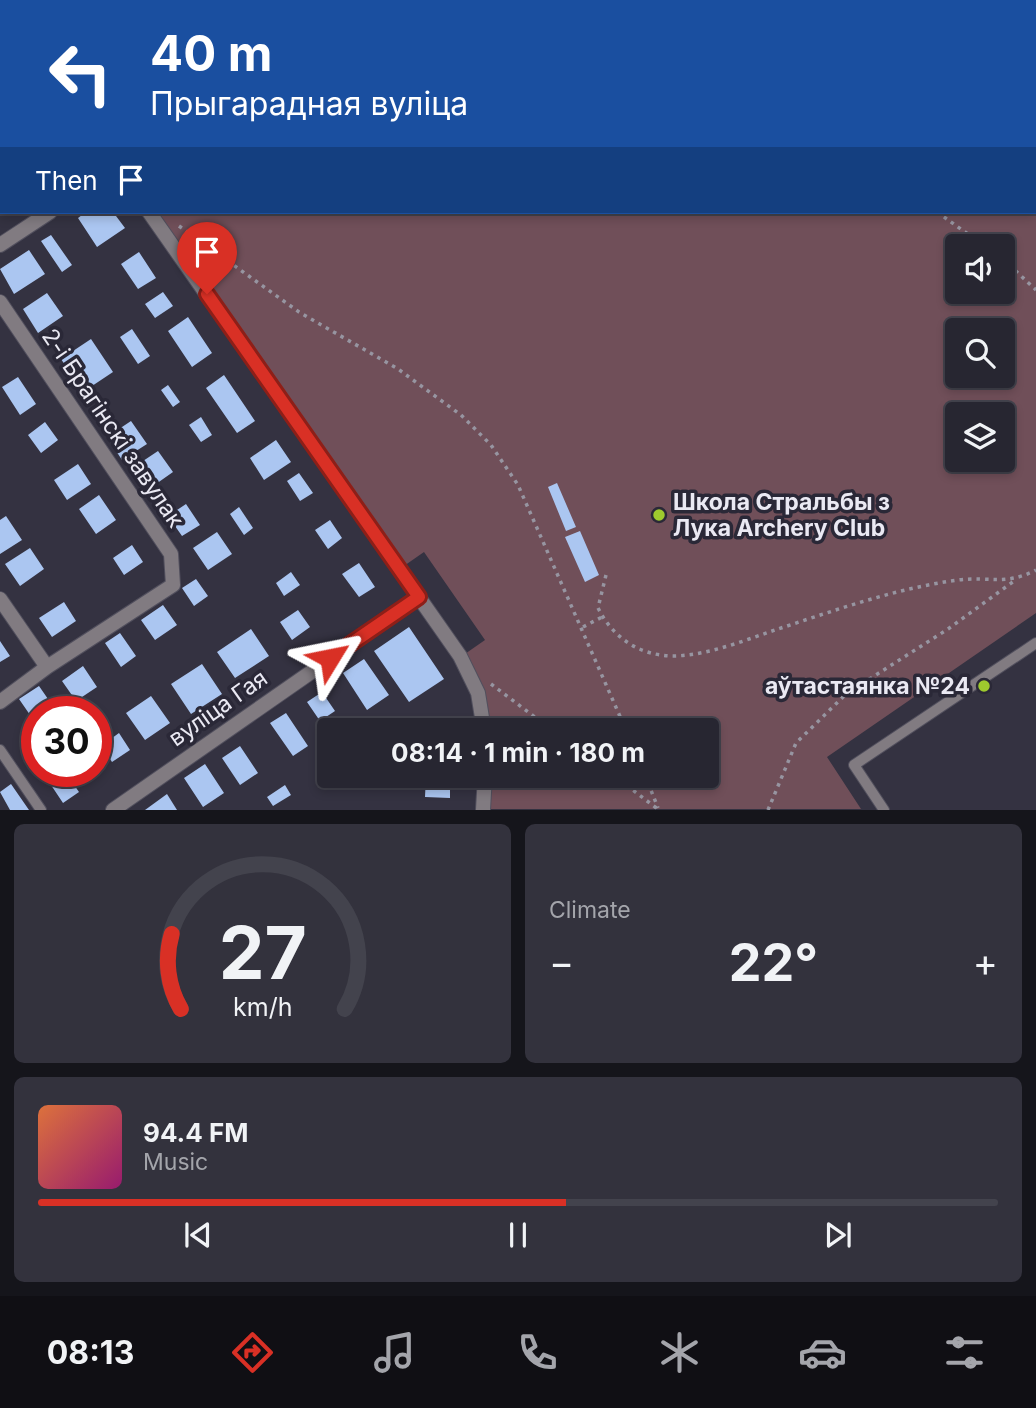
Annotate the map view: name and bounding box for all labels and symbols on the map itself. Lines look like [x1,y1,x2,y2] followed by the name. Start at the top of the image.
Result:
[177,222,237,294] pin
[36,323,190,533] street label: 2-і Брагінскі завулак
[673,488,890,542] place label: Школа Стральбы з Лука Archery Club
[651,507,667,523] marker: Школа Стральбы з Лука Archery Club
[293,621,367,695] position arrow
[163,664,273,752] street label: вуліца Гая
[765,672,970,700] place label: аўтастаянка №24
[976,678,992,694] marker: аўтастаянка №24
[21,696,112,787] speed limit sign: 30

